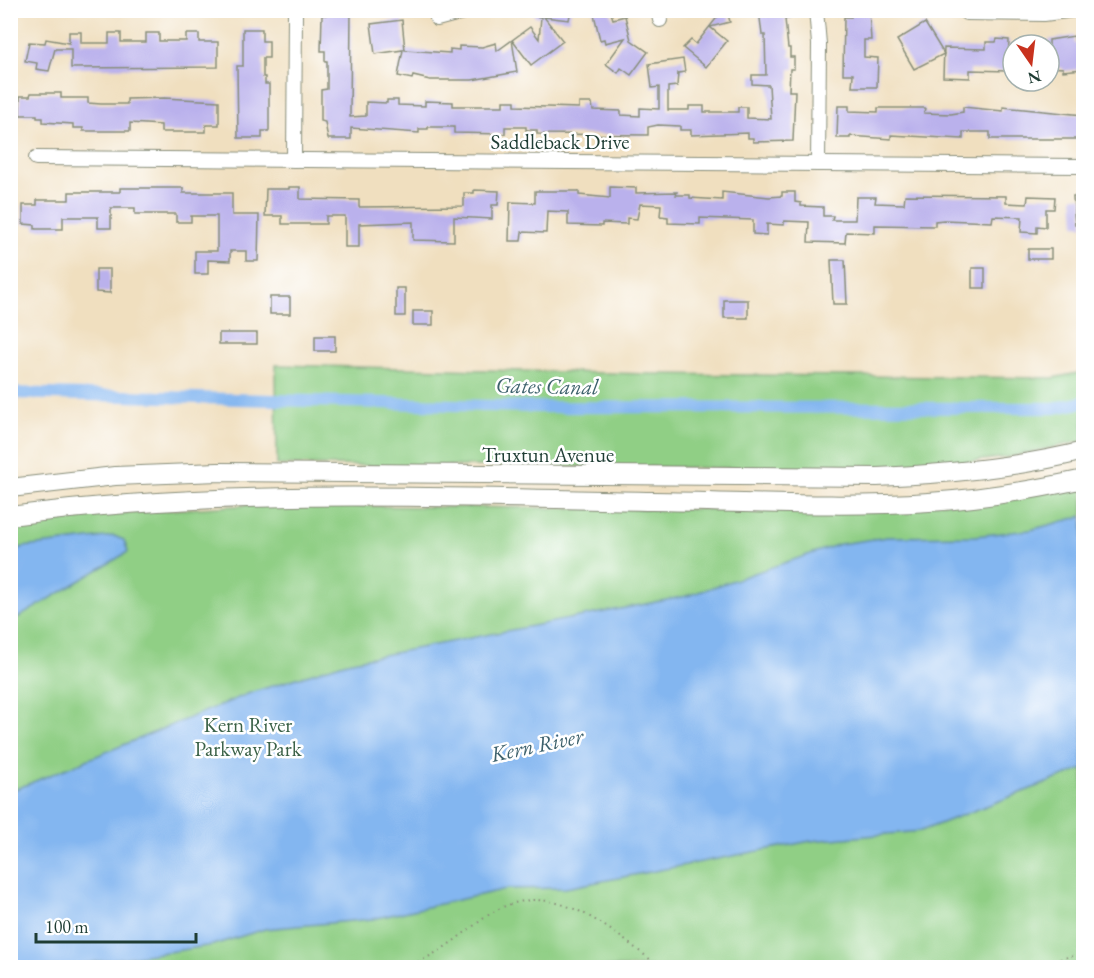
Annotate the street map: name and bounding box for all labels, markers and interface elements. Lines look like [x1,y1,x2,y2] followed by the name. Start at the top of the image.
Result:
[1001,33,1061,93] north arrow
[1026,65,1043,89] text: N
[491,128,629,155] street label: Saddleback Drive
[495,371,599,401] water label: Gates Canal
[482,441,614,468] street label: Truxtun Avenue
[194,711,303,762] park label: Kern River Parkway Park
[487,721,587,769] water label: Kern River
[36,906,196,944] scale bar
[45,915,89,938] text: 100 m

